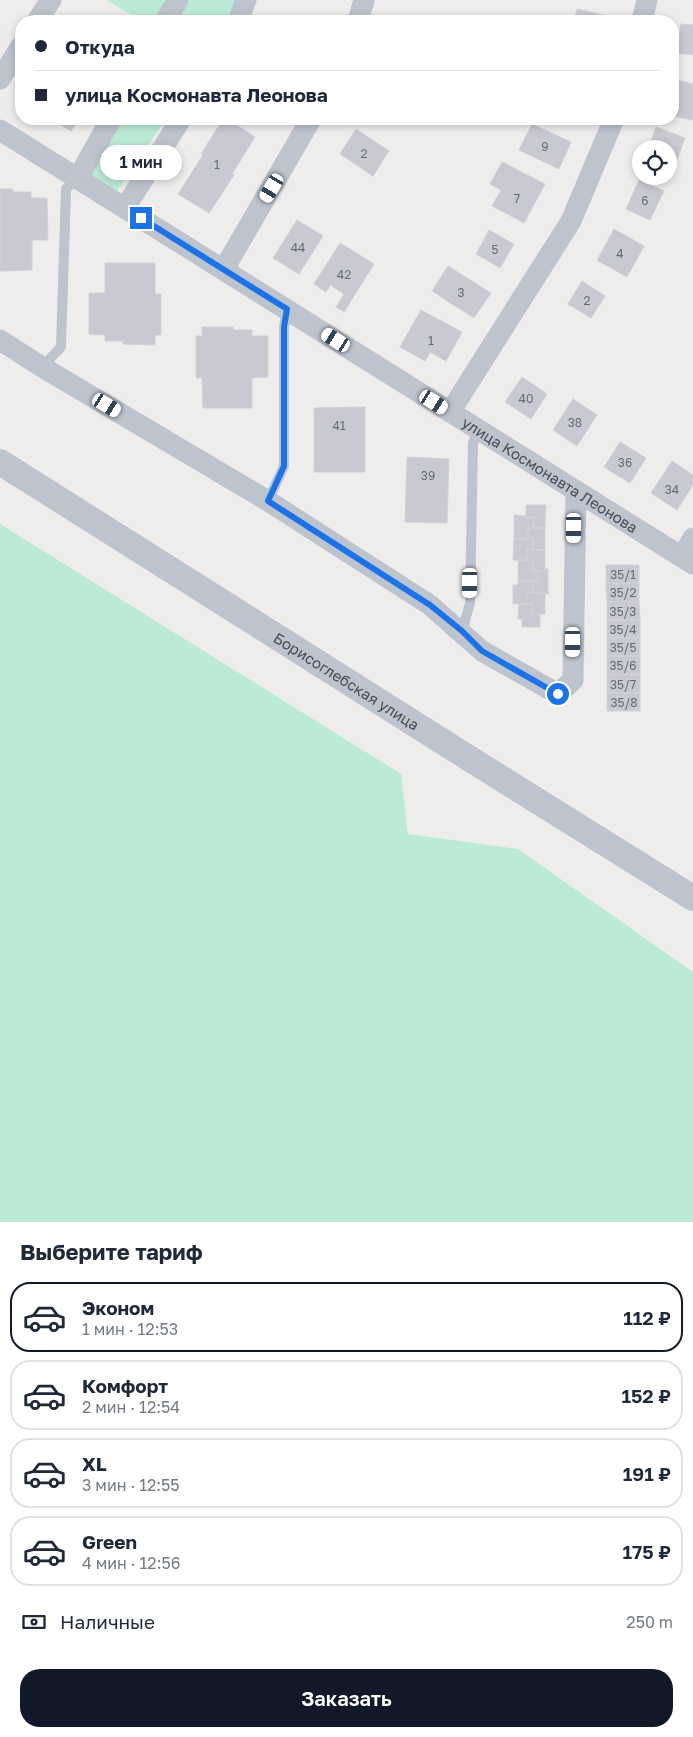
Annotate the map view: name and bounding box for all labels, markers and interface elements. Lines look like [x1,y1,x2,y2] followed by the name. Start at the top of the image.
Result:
[65,35,135,58] text: Откуда
[65,83,328,106] text: улица Космонавта Леонова
[541,139,549,154] house number: 9
[632,140,677,185] map controls
[632,140,677,185] button: locate
[100,146,182,180] callout: 1 мин
[361,146,368,161] house number: 2
[119,152,163,172] text: 1 мин
[214,157,220,172] house number: 1
[257,171,286,205] car
[514,191,520,206] house number: 7
[641,193,649,208] house number: 6
[130,207,152,229] route end
[291,240,305,255] house number: 44
[492,242,499,257] house number: 5
[616,246,624,261] house number: 4
[337,267,351,282] house number: 42
[457,285,465,300] house number: 3
[584,293,591,308] house number: 2
[319,326,352,354] car
[428,333,434,348] house number: 1
[417,388,450,416] car
[90,391,123,419] car
[519,391,533,406] house number: 40
[459,413,641,536] street label: улица Космонавта Леонова
[568,415,582,430] house number: 38
[332,418,346,433] house number: 41
[618,455,632,470] house number: 36
[421,468,435,483] house number: 39
[665,482,679,497] house number: 34
[566,513,581,543] car
[610,567,636,582] house number: 35/1
[462,568,477,598] car
[610,585,636,600] house number: 35/2
[610,604,636,619] house number: 35/3
[609,622,637,637] house number: 35/4
[565,627,580,657] car
[270,628,423,734] street label: Борисоглебская улица
[610,640,636,655] house number: 35/5
[609,658,637,673] house number: 35/6
[610,677,636,692] house number: 35/7
[547,683,569,705] route start
[610,695,638,710] house number: 35/8
[20,1238,203,1265] text: Выберите тариф
[22,1295,67,1340] icon: car
[82,1296,154,1319] text: Эконом
[623,1306,671,1329] text: 112 ₽
[82,1319,178,1339] text: 1 мин · 12:53
[22,1373,67,1418] icon: car
[82,1374,168,1397] text: Комфорт
[621,1384,671,1407] text: 152 ₽
[82,1397,180,1417] text: 2 мин · 12:54
[22,1451,67,1496] icon: car
[82,1452,107,1475] text: XL
[623,1462,671,1485] text: 191 ₽
[82,1475,180,1495] text: 3 мин · 12:55
[22,1529,67,1574] icon: car
[82,1530,137,1553] text: Green
[623,1540,671,1563] text: 175 ₽
[82,1553,180,1573] text: 4 мин · 12:56
[20,1608,48,1636] icon: cash
[60,1610,155,1633] text: Наличные
[626,1612,673,1632] text: 250 m
[20,1669,673,1727] button: Заказать

